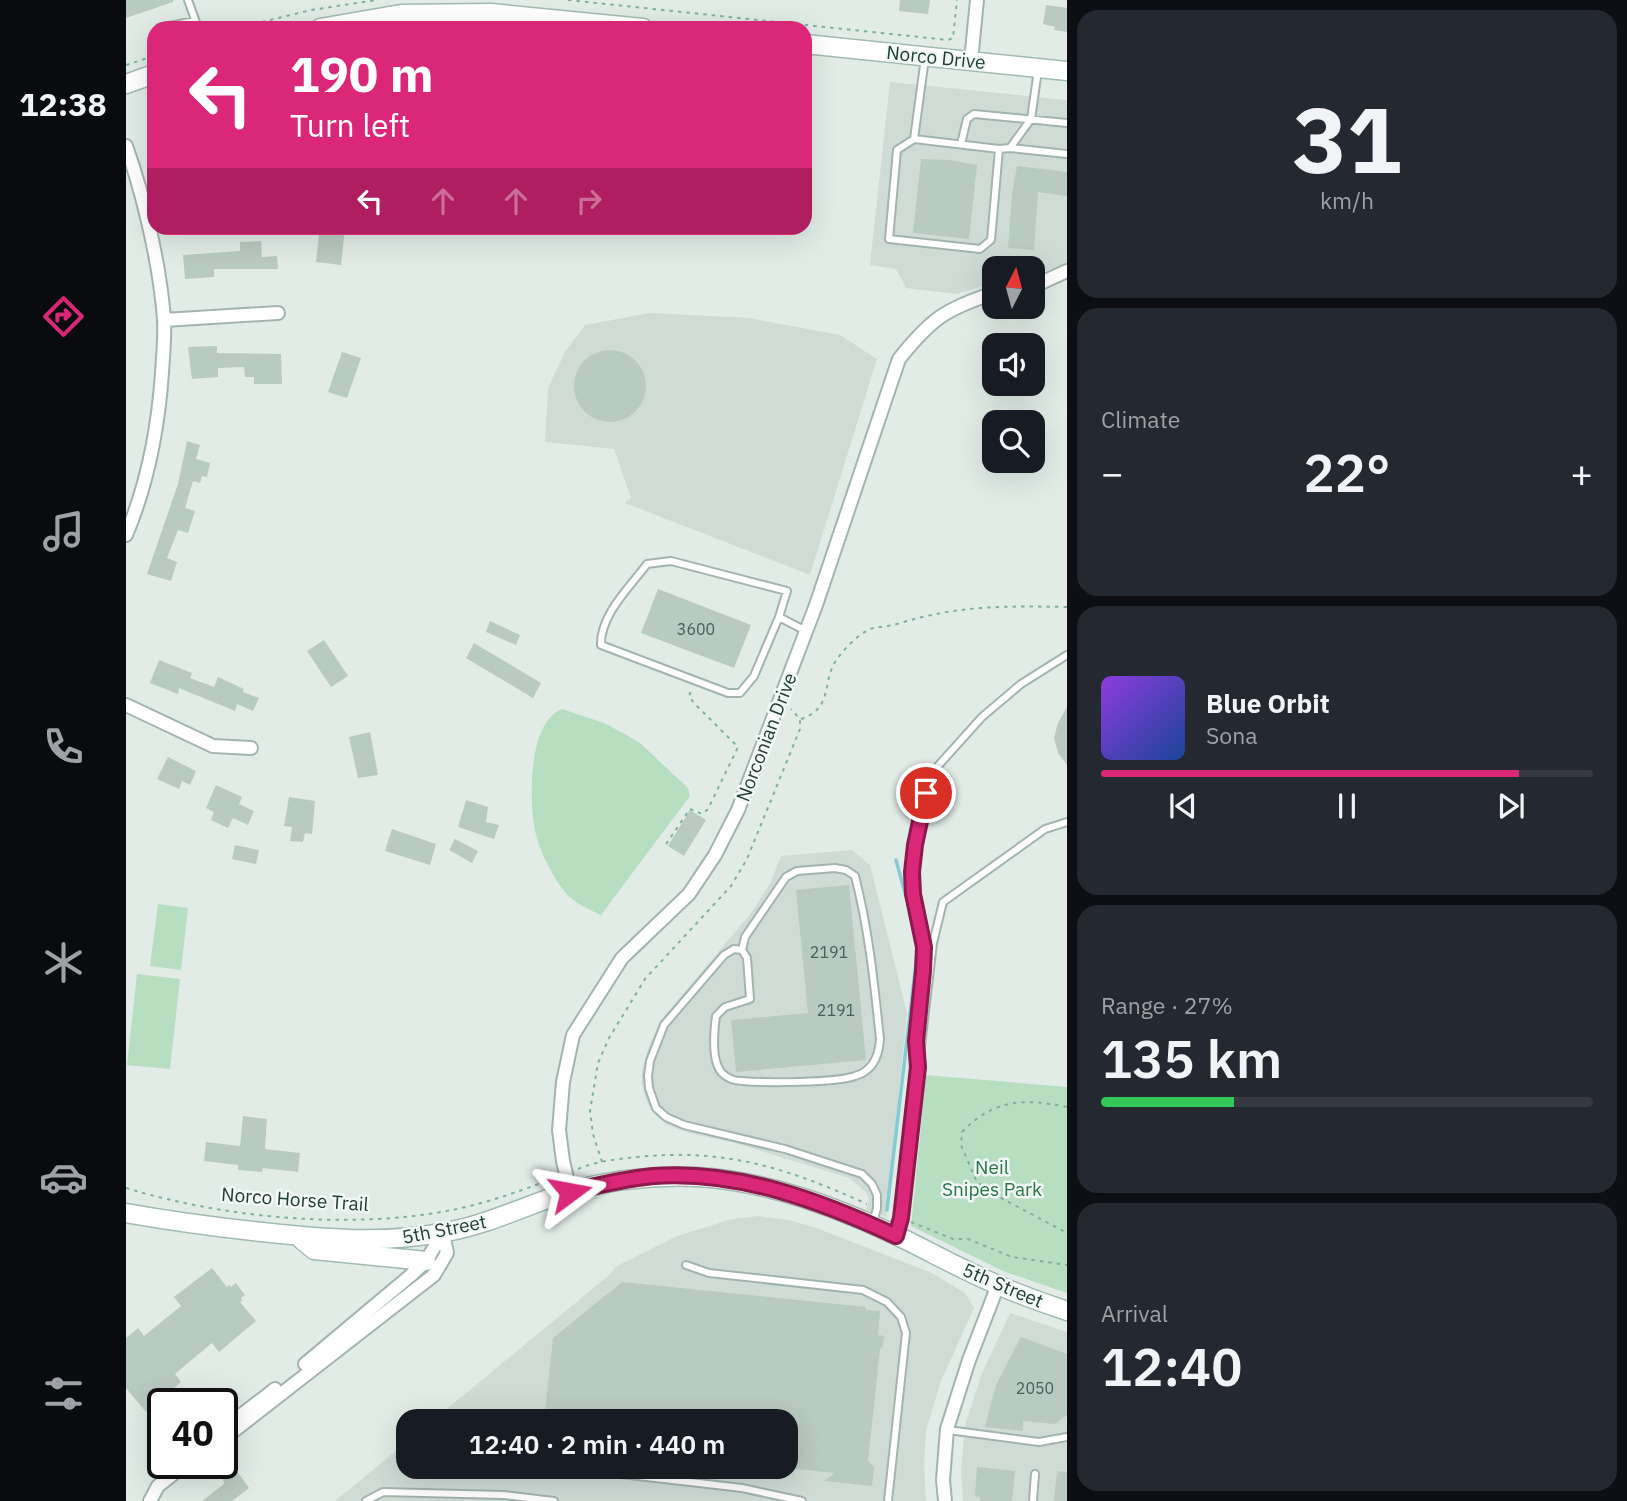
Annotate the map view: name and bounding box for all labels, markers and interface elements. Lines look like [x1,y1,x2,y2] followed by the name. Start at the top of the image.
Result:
[885,40,987,74] street label: Norco Drive
[290,42,434,105] text: 190 m
[175,49,266,140] icon: left
[1292,80,1402,198] text: 31
[19,83,107,125] text: 12:38
[290,104,410,146] text: Turn left
[351,182,389,220] icon: left
[424,182,462,220] icon: ahead
[497,182,535,220] icon: ahead
[570,182,608,220] icon: right
[1320,185,1374,215] text: km/h
[982,256,1045,318] north arrow
[982,256,1045,473] map controls
[39,292,88,341] icon: directions
[982,333,1045,396] button: sound
[1101,404,1180,434] text: Climate
[982,410,1045,473] button: search
[1304,439,1390,506] text: 22°
[1101,448,1124,497] text: −
[1570,448,1593,497] text: +
[39,507,88,556] icon: music
[677,619,715,639] house number: 3600
[730,669,802,805] street label: Norconian Drive
[1206,686,1330,720] text: Blue Orbit
[1206,720,1258,750] text: Sona
[39,722,88,771] icon: phone
[896,763,956,823] pin
[907,774,945,812] icon: arrive
[1164,787,1202,825] icon: previous
[1328,787,1366,825] icon: pause
[1492,787,1530,825] icon: next
[39,938,88,987] icon: climate
[810,942,848,962] house number: 2191
[1101,990,1233,1020] text: Range · 27%
[817,1000,855,1020] house number: 2191
[1101,1025,1282,1092] text: 135 km
[39,1153,88,1202] icon: car
[533,1155,607,1229] position arrow
[942,1155,1042,1201] park label: Neil Snipes Park
[220,1182,370,1216] street label: Norco Horse Trail
[400,1209,488,1249] street label: 5th Street
[959,1257,1047,1313] street label: 5th Street
[1101,1298,1168,1328] text: Arrival
[1101,1333,1242,1400] text: 12:40
[39,1369,88,1418] icon: filters
[1016,1378,1054,1398] house number: 2050
[147,1388,238,1479] speed limit sign: 40
[469,1427,725,1461] text: 12:40 · 2 min · 440 m

